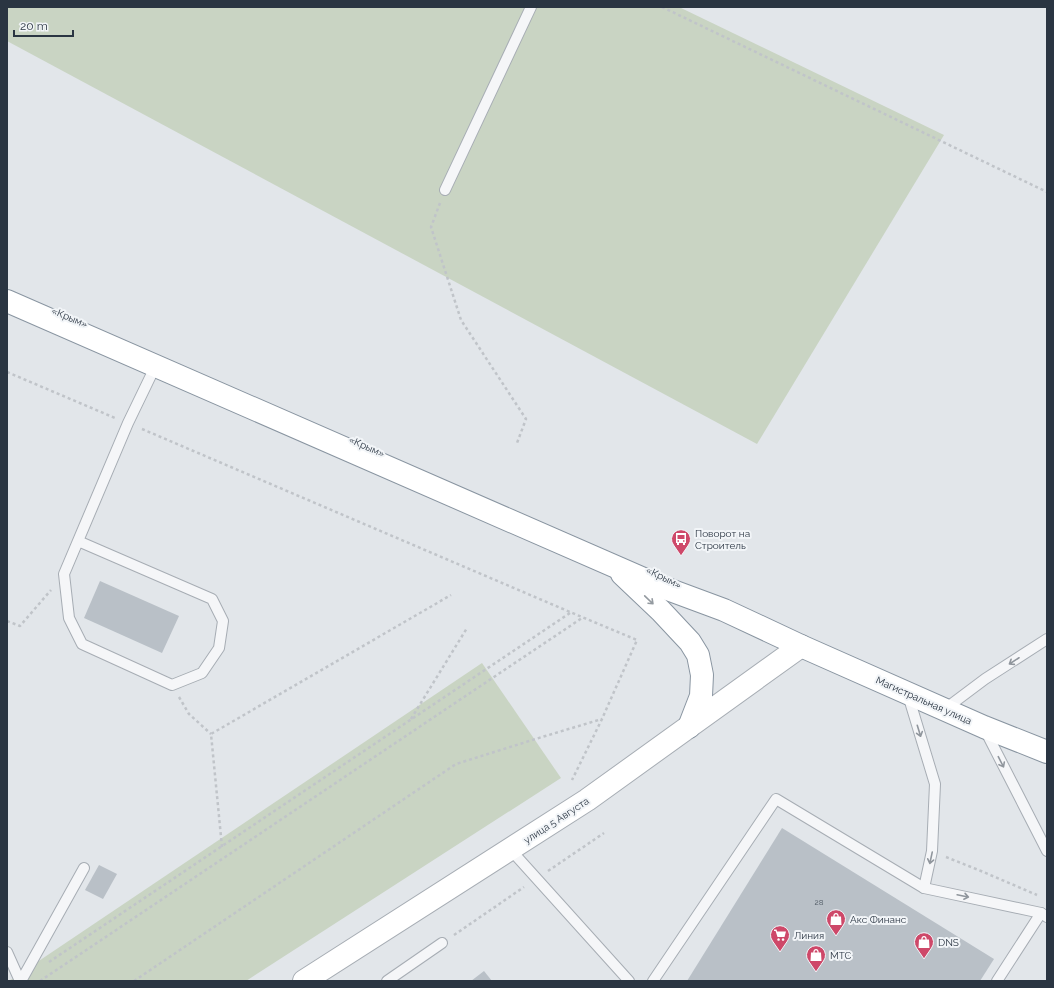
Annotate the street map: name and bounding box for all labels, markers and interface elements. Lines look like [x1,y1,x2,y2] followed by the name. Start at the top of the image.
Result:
[14,12,73,38] scale bar
[20,19,48,33] text: 20 m
[50,305,90,330] street label: «Крым»
[347,434,387,459] street label: «Крым»
[670,528,692,556] bus stop icon: Поворот на Строитель
[695,528,750,551] place label: Поворот на Строитель
[644,564,683,591] street label: «Крым»
[644,596,654,605] one-way arrow
[1008,657,1020,665] one-way arrow
[874,674,973,727] street label: Магистральная улица
[916,724,923,737] one-way arrow
[998,755,1006,767] one-way arrow
[522,795,591,846] street label: улица 5 Августа
[926,851,934,864] one-way arrow
[956,893,969,900] one-way arrow
[815,897,824,907] house number: 28
[825,908,847,936] shop icon: Акс Финанс
[850,914,907,925] place label: Акс Финанс
[769,924,791,952] supermarket icon: Линия
[794,930,824,941] place label: Линия
[913,931,935,959] shop icon: DNS
[938,937,959,948] place label: DNS
[805,944,827,972] shop icon: МТС
[830,950,852,961] place label: МТС

